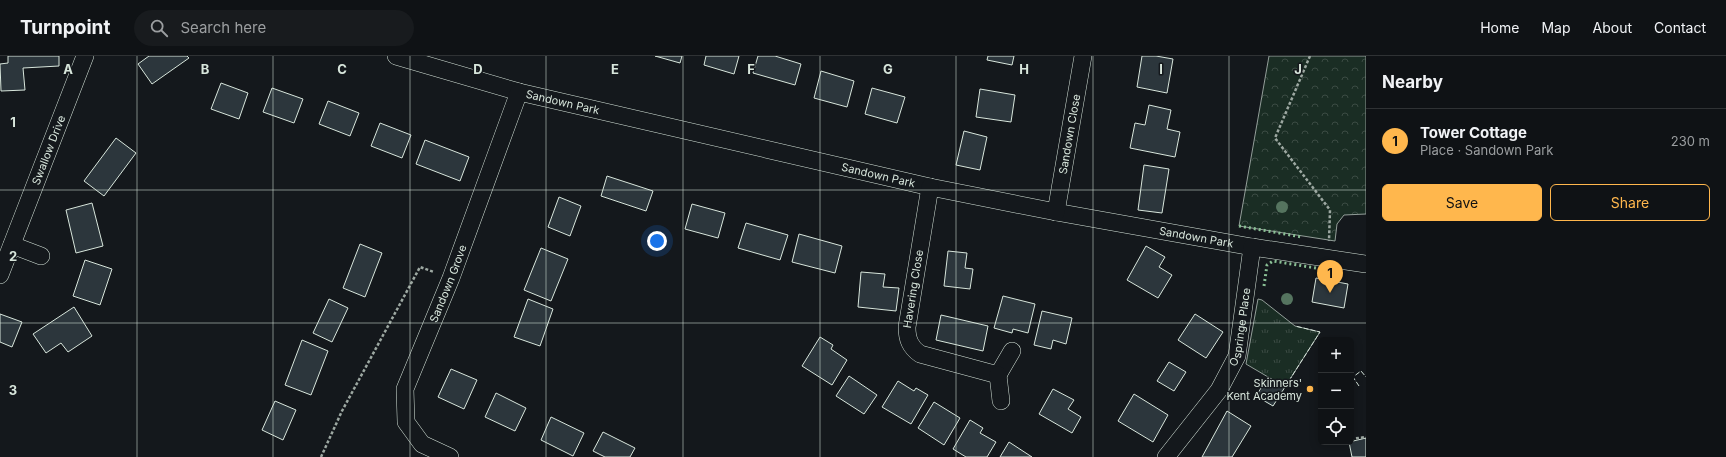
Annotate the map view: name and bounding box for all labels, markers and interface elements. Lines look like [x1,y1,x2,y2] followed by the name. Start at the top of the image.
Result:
[134,10,414,46] search box
[20,16,110,39] text: Turnpoint
[148,17,170,39] icon: search
[180,18,266,37] text: Search here
[1480,19,1519,36] text: Home
[1541,19,1571,36] text: Map
[1593,19,1632,36] text: About
[1654,19,1706,36] text: Contact
[63,61,73,77] text: A
[201,61,210,77] text: B
[337,61,347,77] text: C
[473,61,483,77] text: D
[611,61,619,77] text: E
[747,61,755,77] text: F
[883,61,893,77] text: G
[1019,61,1029,77] text: H
[1159,61,1163,77] text: I
[1294,61,1302,77] text: J
[1382,72,1443,92] text: Nearby
[525,87,601,117] street label: Sandown Park
[1056,93,1083,175] street label: Sandown Close
[29,113,68,187] street label: Swallow Drive
[10,114,16,130] text: 1
[1420,123,1527,142] text: Tower Cottage
[1392,133,1398,149] text: 1
[1671,133,1710,149] text: 230 m
[1420,142,1553,158] text: Place · Sandown Park
[840,160,917,190] street label: Sandown Park
[1382,184,1542,221] button: Save
[1550,184,1710,221] button: Share
[1158,224,1235,251] street label: Sandown Park
[647,231,667,251] your location
[426,243,470,325] street label: Sandown Grove
[9,248,17,264] text: 2
[900,249,926,329] street label: Havering Close
[1317,260,1343,293] pin: 1
[1226,287,1253,369] street label: Ospringe Place
[1318,337,1354,445] map controls
[1318,337,1354,373] button: +
[1318,373,1354,409] button: −
[1226,376,1302,403] place label: Skinners' Kent Academy
[9,382,17,398] text: 3
[1305,384,1315,394] marker: Skinners' Kent Academy
[1318,409,1354,445] button: locate

